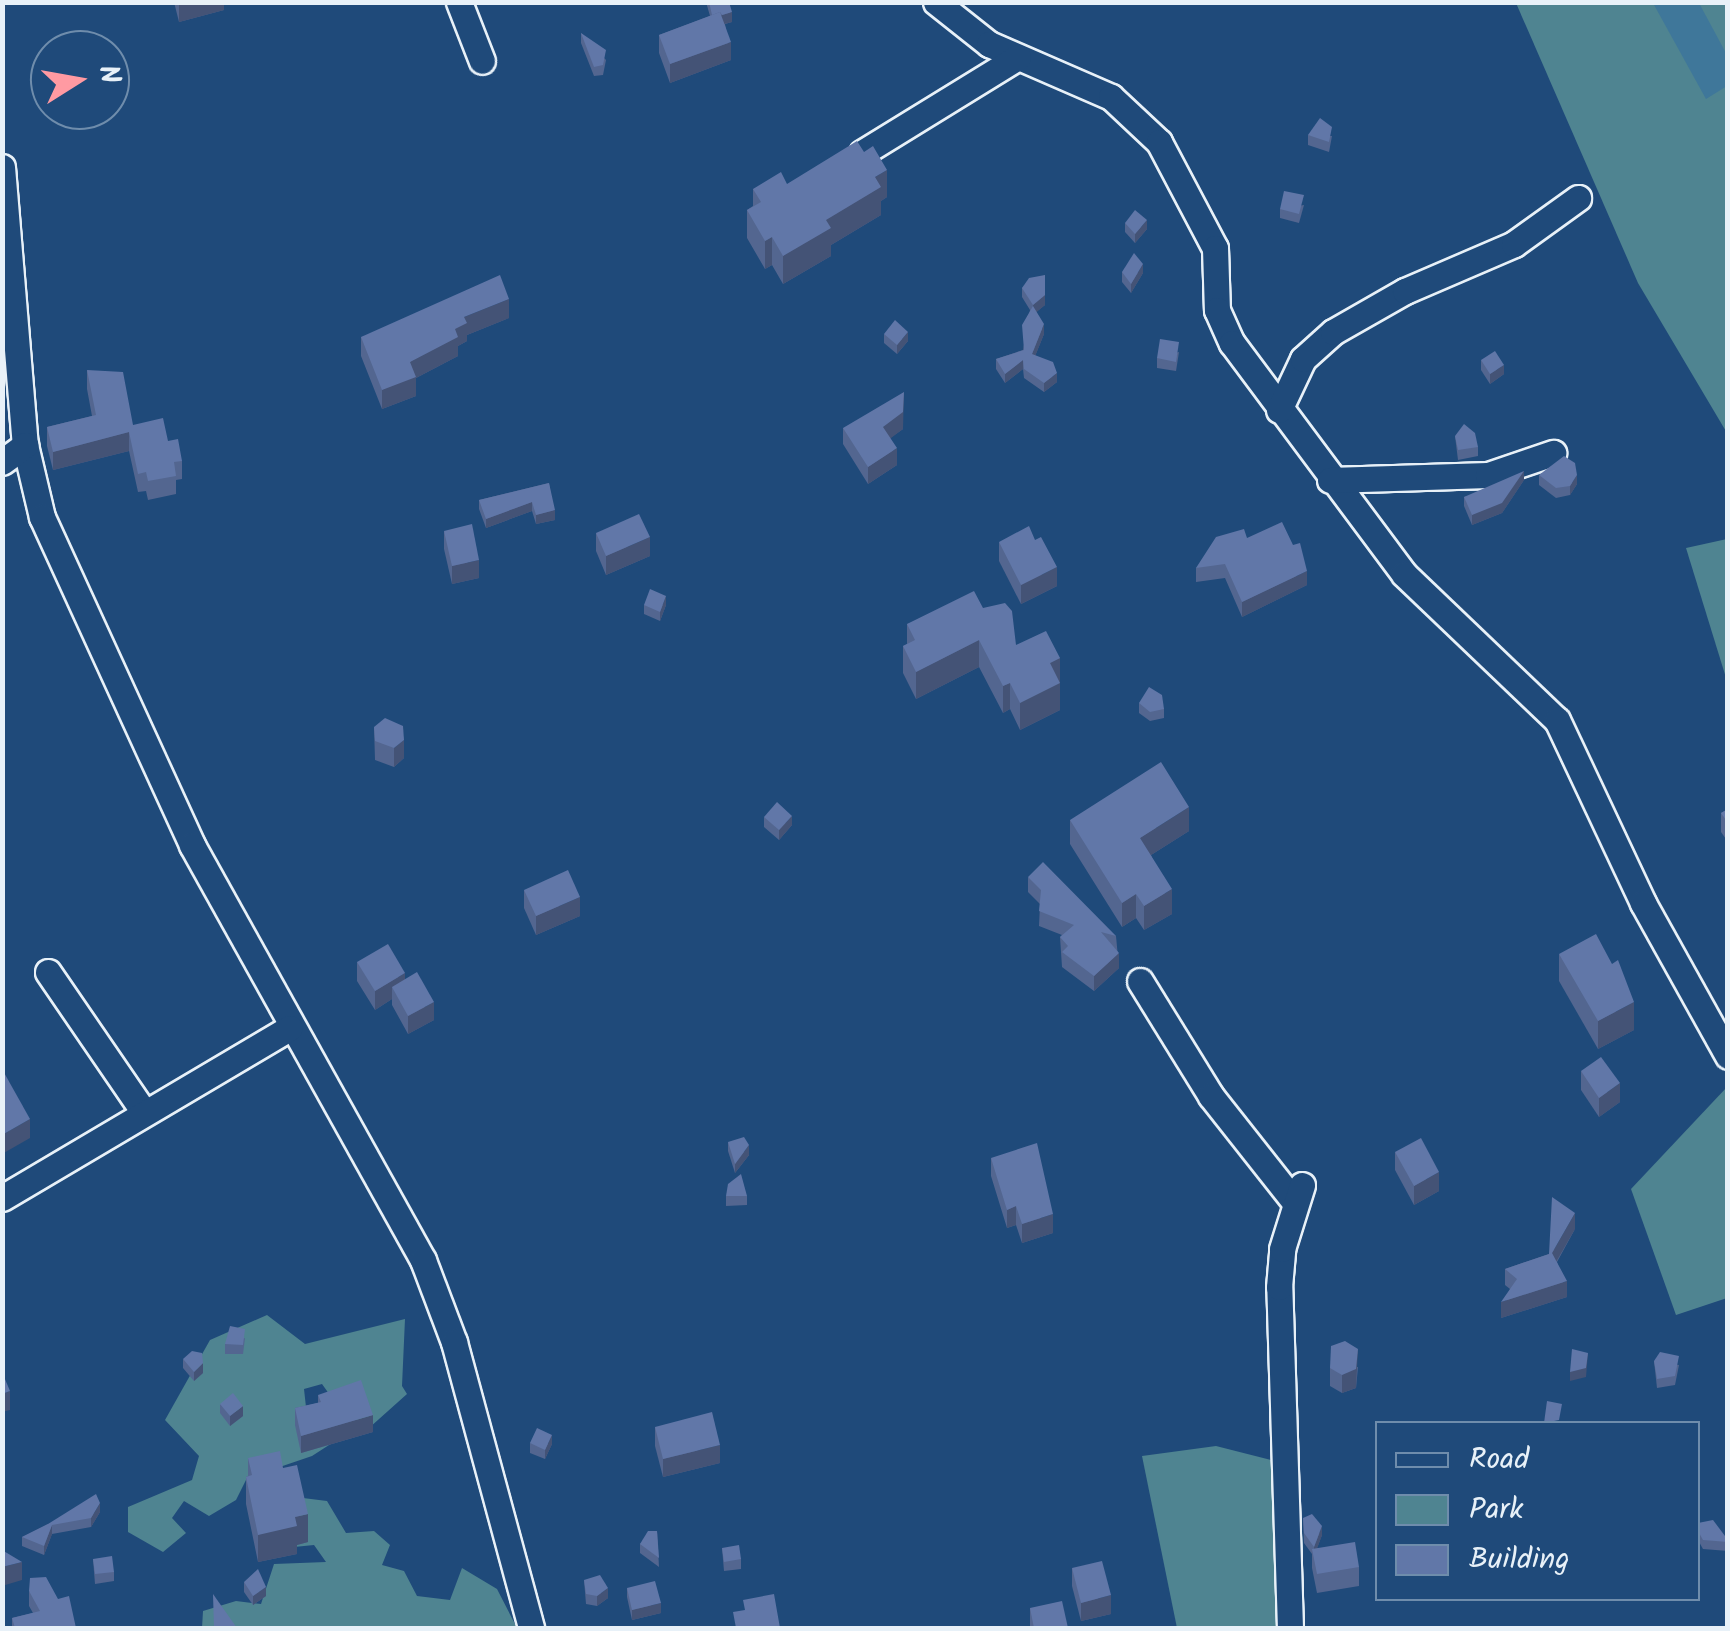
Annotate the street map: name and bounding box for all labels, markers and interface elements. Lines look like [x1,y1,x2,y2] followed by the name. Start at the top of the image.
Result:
[30,30,130,130] north arrow
[84,62,132,88] text: N
[1375,1421,1700,1601] legend
[1469,1436,1529,1484] text: Road
[1469,1486,1523,1534] text: Park
[1469,1536,1569,1584] text: Building

